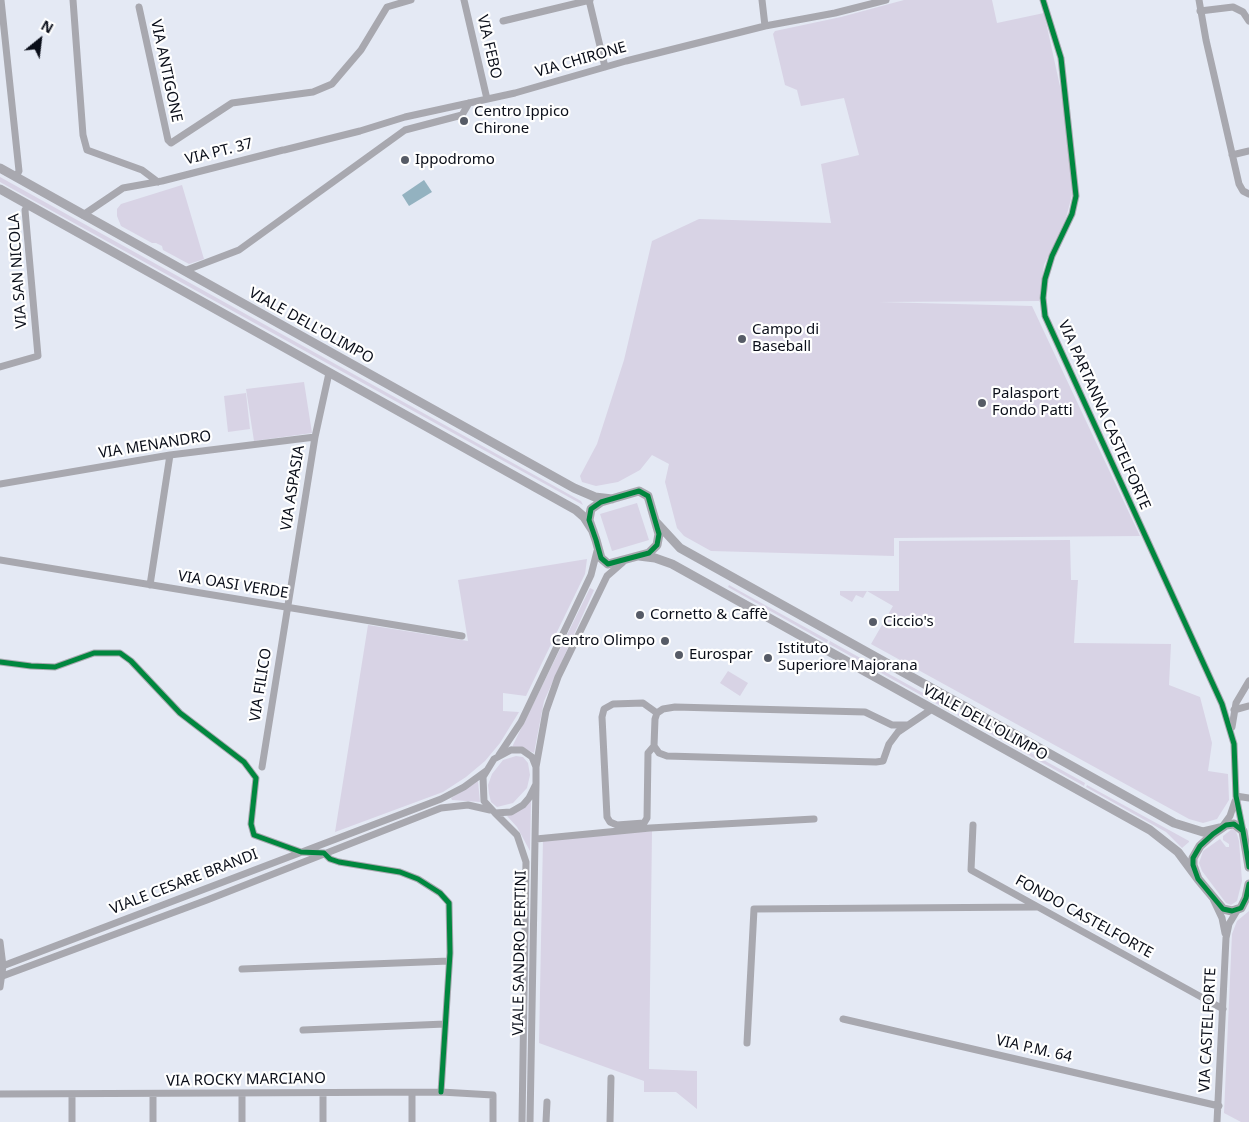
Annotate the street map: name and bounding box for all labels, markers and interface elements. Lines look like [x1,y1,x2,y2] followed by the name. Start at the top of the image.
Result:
[473,13,505,81] street label: VIA FEBO
[15,15,65,65] north arrow
[38,15,57,38] text: N
[146,18,186,124] street label: VIA ANTIGONE
[533,38,629,82] street label: VIA CHIRONE
[474,103,569,138] place label: Centro Ippico Chirone
[458,115,470,127] marker: Centro Ippico Chirone
[183,135,255,169] street label: VIA PT. 37
[415,151,495,169] place label: Ippodromo
[399,154,411,166] marker: Ippodromo
[5,213,31,329] street label: VIA SAN NICOLA
[245,284,377,368] street label: VIALE DELL'OLIMPO
[1054,318,1154,512] street label: VIA PARTANNA CASTELFORTE
[752,321,819,356] place label: Campo di Baseball
[736,333,748,345] marker: Campo di Baseball
[992,385,1073,420] place label: Palasport Fondo Patti
[976,397,988,409] marker: Palasport Fondo Patti
[97,427,213,463] street label: VIA MENANDRO
[277,444,309,532] street label: VIA ASPASIA
[176,567,290,603] street label: VIA OASI VERDE
[650,606,768,624] place label: Cornetto & Caffè
[634,609,646,621] marker: Cornetto & Caffè
[883,613,934,631] place label: Ciccio's
[867,616,879,628] marker: Ciccio's
[552,632,655,650] place label: Centro Olimpo
[659,635,671,647] marker: Centro Olimpo
[778,640,918,675] place label: Istituto Superiore Majorana
[689,646,753,664] place label: Eurospar
[246,647,276,723] street label: VIA FILICO
[673,649,685,661] marker: Eurospar
[762,652,774,664] marker: Istituto Superiore Majorana
[919,681,1051,765] street label: VIALE DELL'OLIMPO
[107,845,261,919] street label: VIALE CESARE BRANDI
[510,870,530,1036] street label: VIALE SANDRO PERTINI
[1012,872,1156,962] street label: FONDO CASTELFORTE
[1196,967,1220,1093] street label: VIA CASTELFORTE
[994,1032,1074,1066] street label: VIA P.M. 64
[166,1070,326,1090] street label: VIA ROCKY MARCIANO

